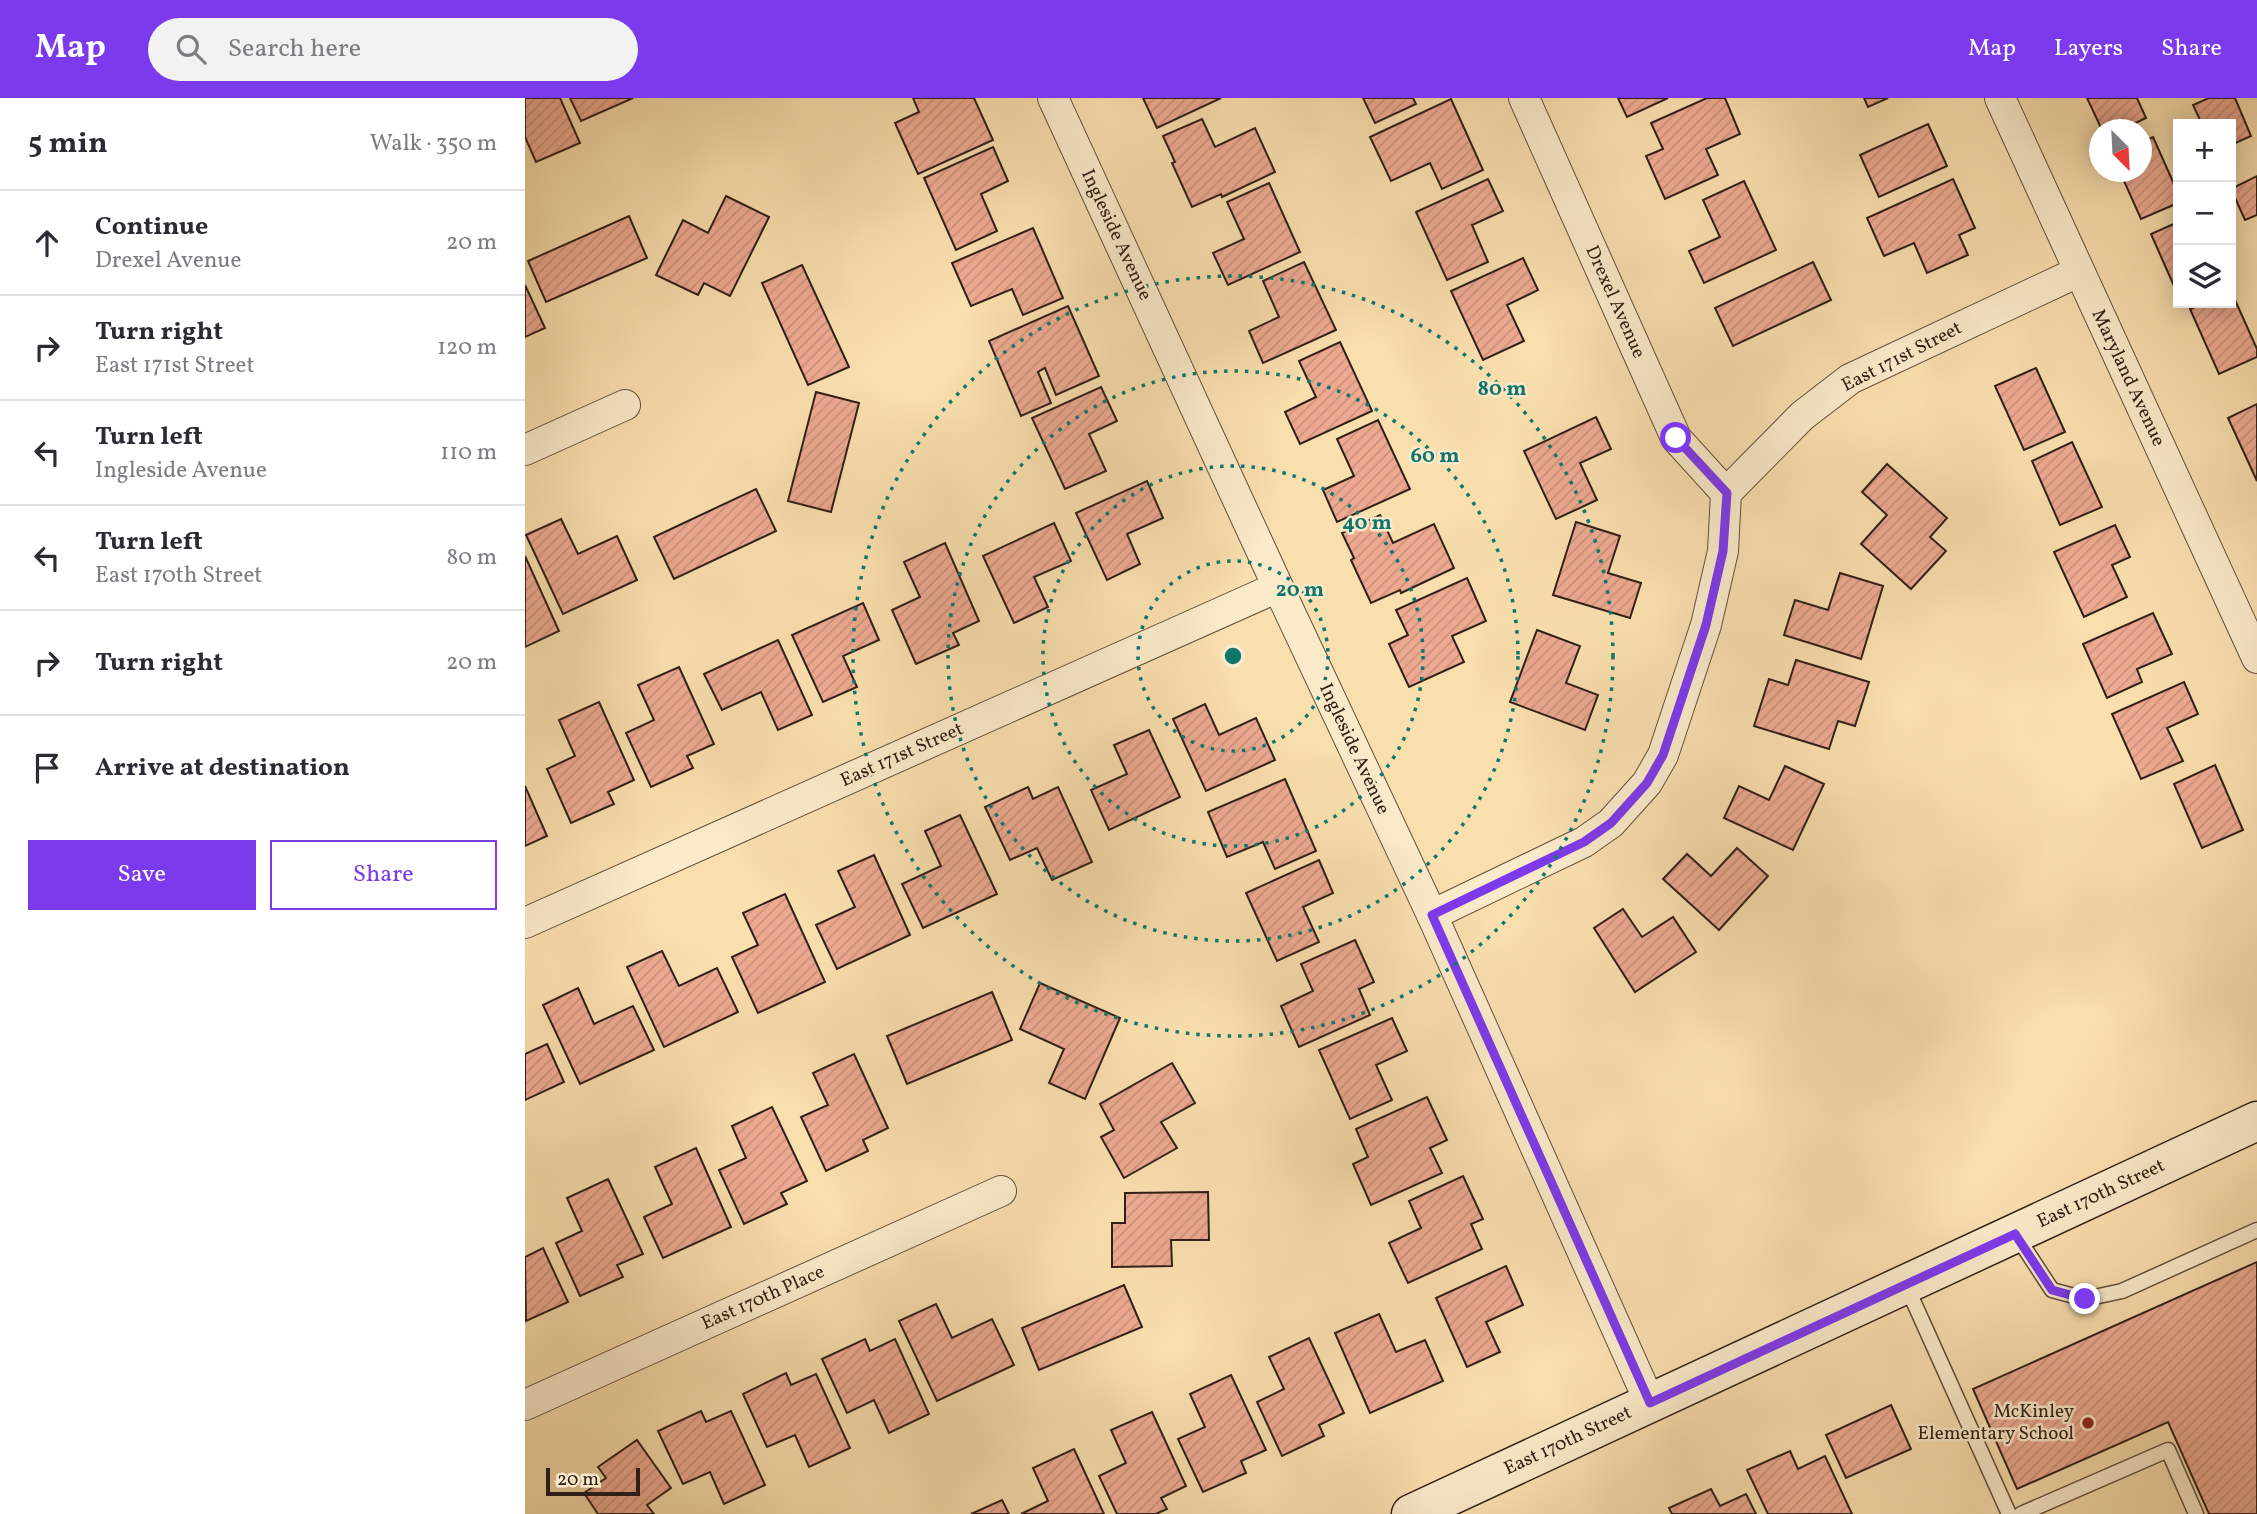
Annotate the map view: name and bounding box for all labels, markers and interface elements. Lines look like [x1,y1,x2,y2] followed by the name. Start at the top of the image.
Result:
[148,18,638,81] search box
[35,26,106,72] text: Map
[172,30,210,68] icon: search
[228,31,361,67] text: Search here
[1968,32,2016,66] text: Map
[2054,32,2123,66] text: Layers
[2161,32,2222,66] text: Share
[2089,119,2152,182] north arrow
[2173,119,2236,308] map controls
[2173,119,2236,182] button: +
[28,123,108,165] text: 5 min
[370,128,497,160] text: Walk · 350 m
[1074,165,1158,305] street label: Ingleside Avenue
[2173,182,2236,245] button: −
[95,209,208,245] text: Continue
[28,224,66,262] icon: ahead
[446,227,497,259] text: 20 m
[1579,241,1651,363] street label: Drexel Avenue
[95,245,241,277] text: Drexel Avenue
[2173,245,2236,308] button: layers
[2085,305,2171,451] street label: Maryland Avenue
[95,314,223,350] text: Turn right
[1837,315,1967,399] street label: East 171st Street
[28,329,66,367] icon: right
[437,332,497,364] text: 120 m
[95,350,255,382] text: East 171st Street
[1478,375,1526,404] text: 80 m
[95,419,203,455] text: Turn left
[1660,422,1691,453] route start
[28,434,66,472] icon: left
[440,437,497,469] text: 110 m
[1411,442,1459,471] text: 60 m
[95,455,267,487] text: Ingleside Avenue
[1342,509,1392,538] text: 40 m
[95,524,203,560] text: Turn left
[28,539,66,577] icon: left
[447,542,497,574] text: 80 m
[95,560,262,592] text: East 170th Street
[1276,576,1324,605] text: 20 m
[28,644,66,682] icon: right
[1221,644,1245,668] centre of rings
[95,645,223,681] text: Turn right
[446,647,497,679] text: 20 m
[1312,679,1396,819] street label: Ingleside Avenue
[836,716,968,794] street label: East 171st Street
[28,749,66,787] icon: arrive
[95,750,350,786] text: Arrive at destination
[28,840,256,910] button: Save
[270,840,497,910] button: Share
[2033,1153,2169,1235] street label: East 170th Street
[697,1259,829,1337] street label: East 170th Place
[2069,1283,2100,1314] route end
[1918,1399,2074,1447] place label: McKinley Elementary School
[1500,1400,1636,1482] street label: East 170th Street
[2080,1415,2096,1431] marker: McKinley Elementary School
[546,1465,641,1497] scale bar
[557,1467,599,1493] text: 20 m

